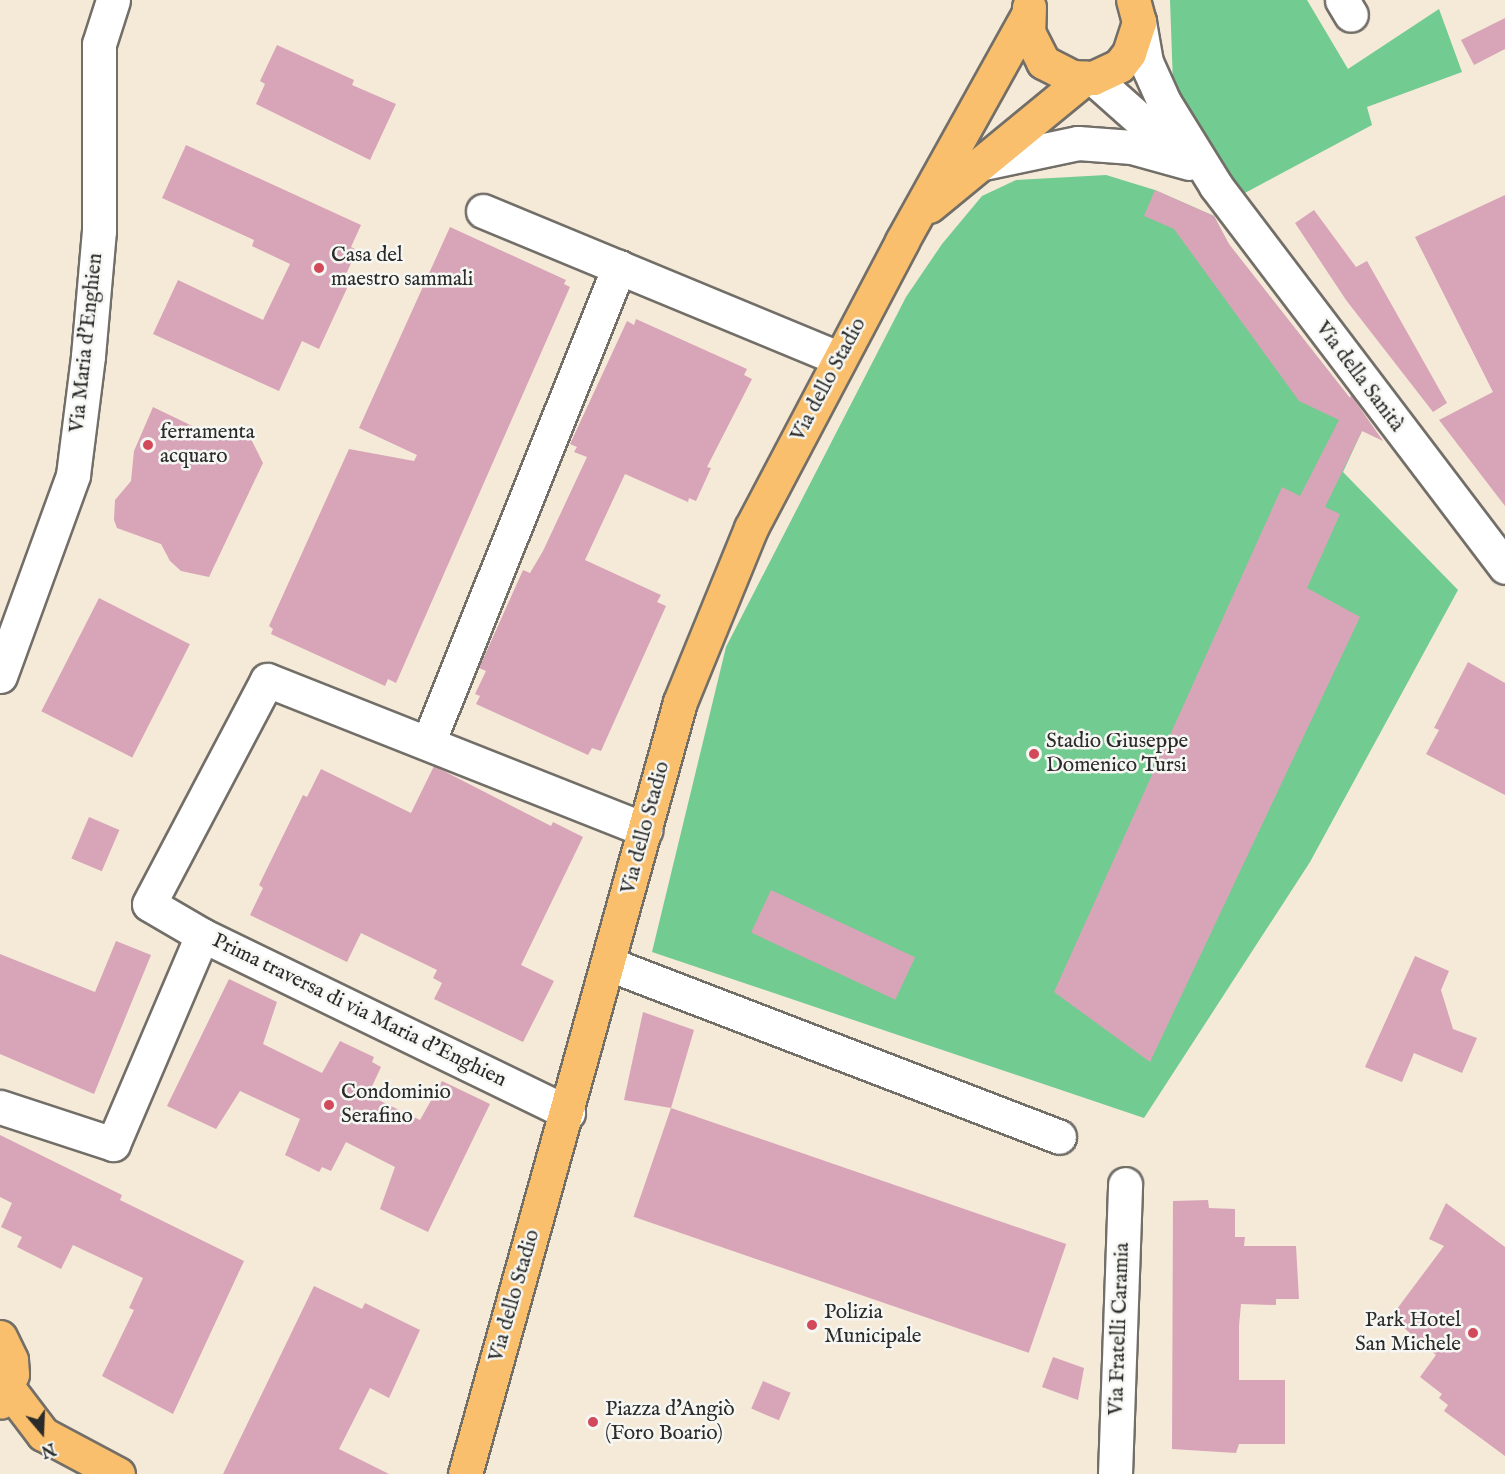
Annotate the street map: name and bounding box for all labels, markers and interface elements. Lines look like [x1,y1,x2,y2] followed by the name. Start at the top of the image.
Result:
[331,243,473,293] place label: Casa del maestro sammali
[65,252,109,434] street label: Via Maria d'Enghien
[312,261,326,275] marker: Casa del maestro sammali
[786,314,872,446] street label: Via dello Stadio
[1309,317,1409,437] street label: Via della Sanità
[160,420,255,470] place label: ferramenta acquaro
[141,438,155,452] marker: ferramenta acquaro
[1046,729,1188,779] place label: Stadio Giuseppe Domenico Tursi
[1027,747,1041,761] marker: Stadio Giuseppe Domenico Tursi
[616,759,676,897] street label: Via dello Stadio
[208,929,510,1093] street label: Prima traversa di via Maria d'Enghien
[341,1080,451,1130] place label: Condominio Serafino
[322,1098,336,1112] marker: Condominio Serafino
[484,1227,546,1365] street label: Via dello Stadio
[1104,1242,1136,1416] street label: Via Fratelli Caramia
[824,1300,921,1350] place label: Polizia Municipale
[1355,1308,1461,1358] place label: Park Hotel San Michele
[805,1318,819,1332] marker: Polizia Municipale
[1466,1326,1480,1340] marker: Park Hotel San Michele
[605,1397,735,1447] place label: Piazza d'Angiò (Foro Boario)
[12,1402,72,1462] north arrow
[586,1415,600,1429] marker: Piazza d'Angiò (Foro Boario)
[38,1437,58,1461] text: N

